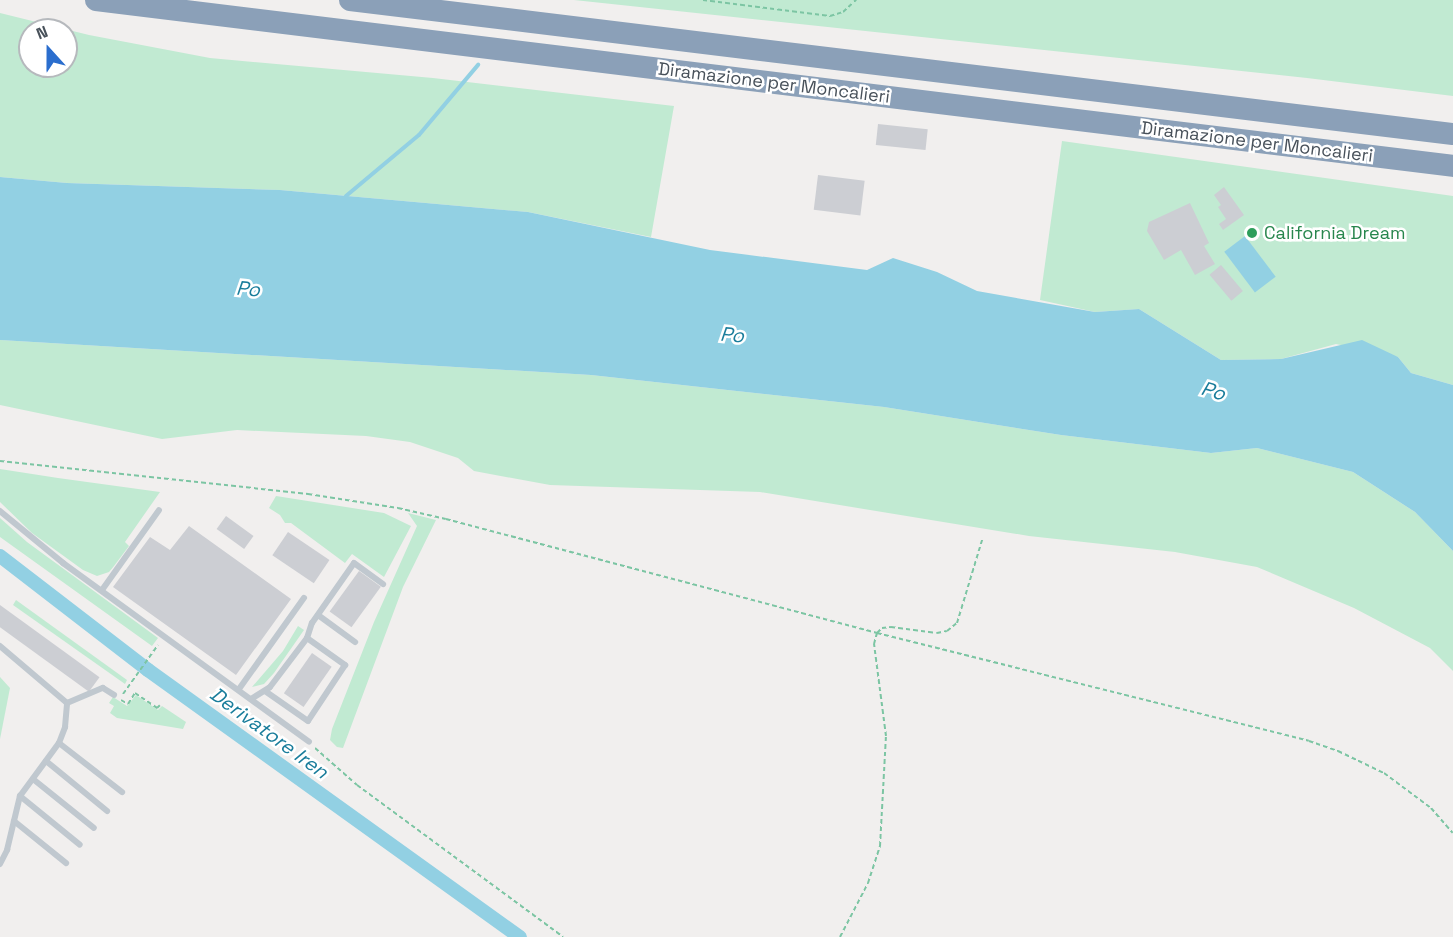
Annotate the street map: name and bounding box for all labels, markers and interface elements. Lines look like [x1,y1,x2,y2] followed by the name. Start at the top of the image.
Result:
[18,18,78,78] north arrow
[33,21,51,44] text: N
[657,58,891,108] street label: Diramazione per Moncalieri
[1140,117,1374,167] street label: Diramazione per Moncalieri
[1264,222,1405,244] place label: California Dream
[1245,226,1259,240] marker: California Dream
[235,276,261,302] water label: Po
[719,322,745,348] water label: Po
[1198,376,1228,406] water label: Po
[205,682,333,784] water label: Derivatore Iren

